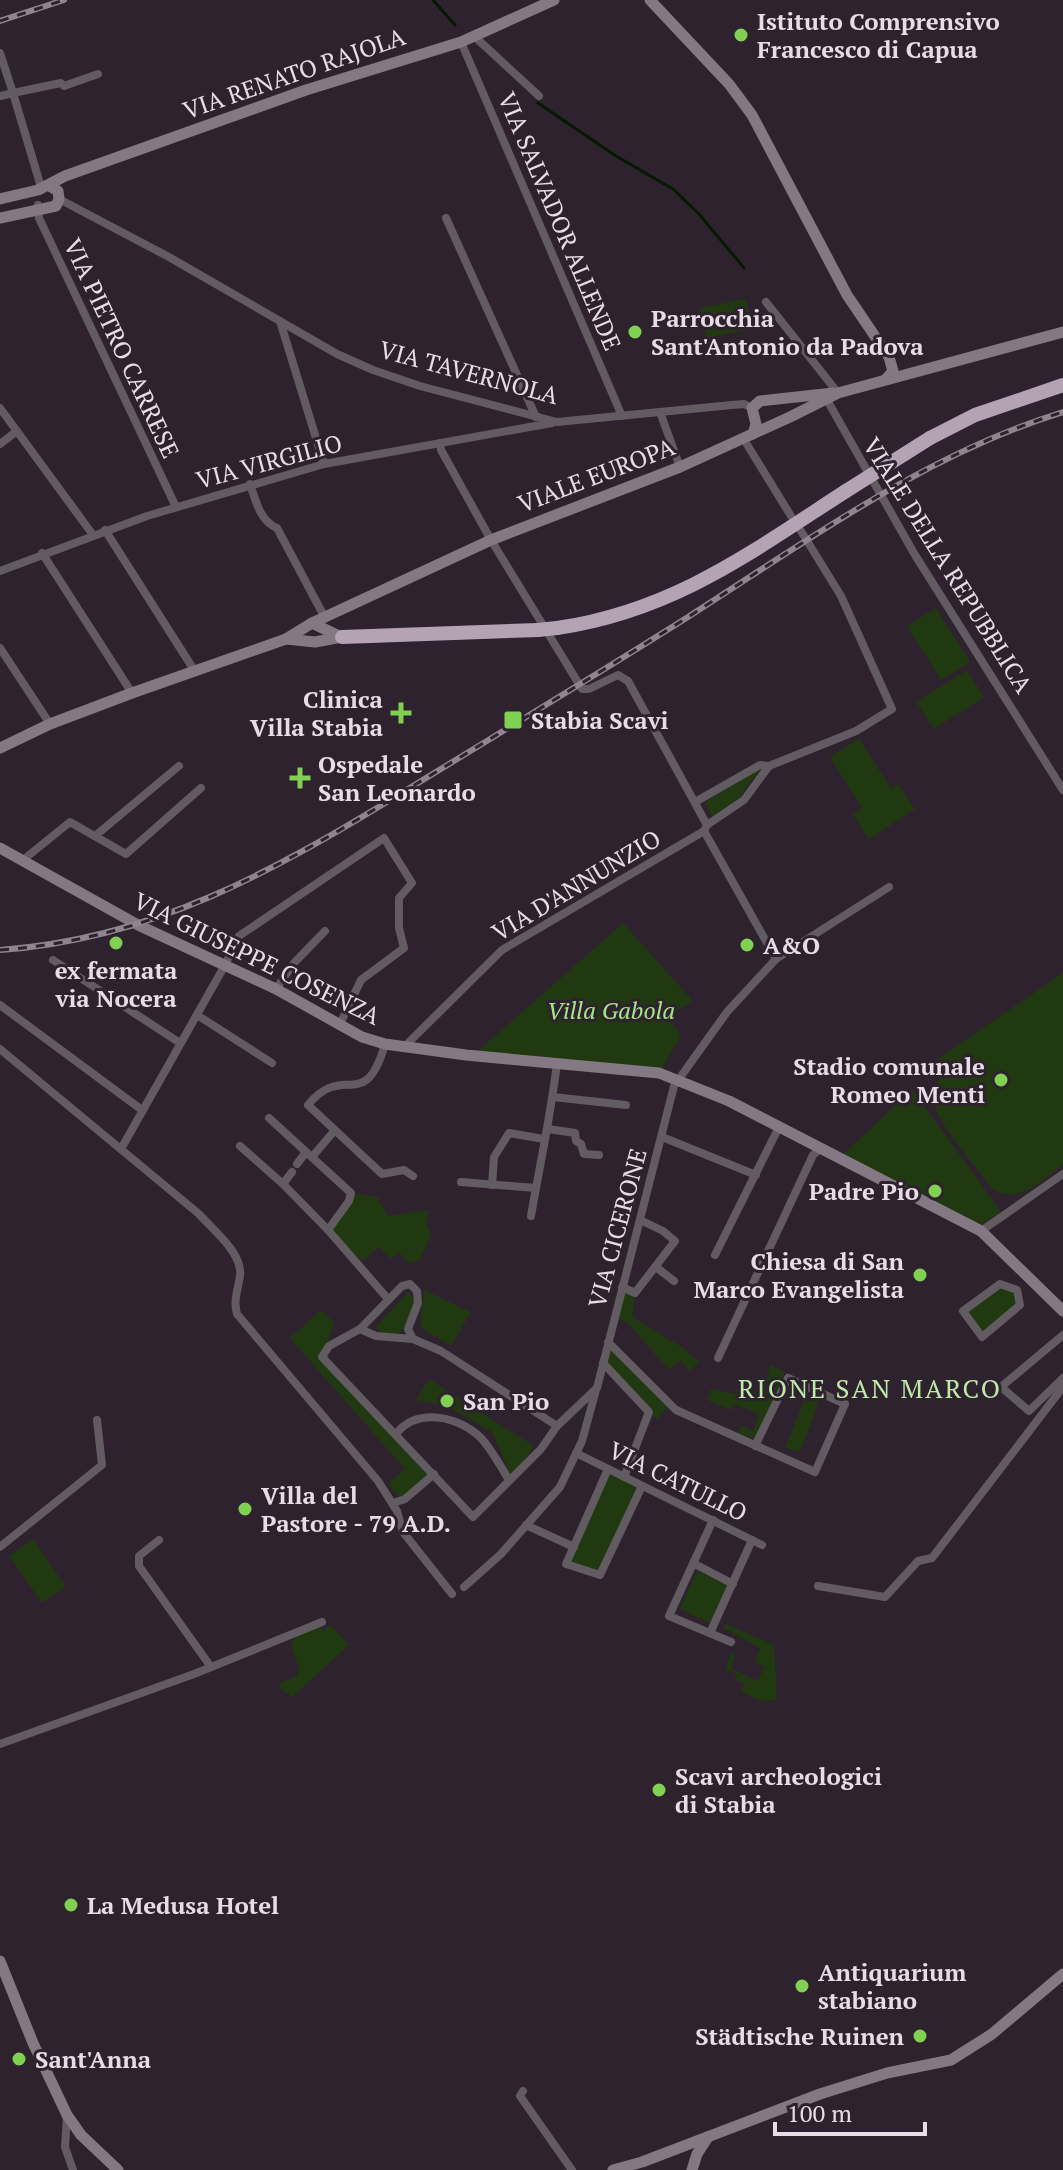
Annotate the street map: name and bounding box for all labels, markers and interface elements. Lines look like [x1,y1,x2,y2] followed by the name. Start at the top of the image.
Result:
[757,5,1000,65] place label: Istituto Comprensivo Francesco di Capua
[179,20,410,126] street label: VIA RENATO RAJOLA
[732,26,750,44] marker: Istituto Comprensivo Francesco di Capua
[491,87,629,355] street label: VIA SALVADOR ALLENDE
[57,233,187,463] street label: VIA PIETRO CARRESE
[651,302,924,362] place label: Parrocchia Sant'Antonio da Padova
[626,323,644,341] marker: Parrocchia Sant'Antonio da Padova
[376,333,563,411] street label: VIA TAVERNOLA
[193,426,345,496] street label: VIA VIRGILIO
[513,430,680,520] street label: VIALE EUROPA
[856,431,1040,699] street label: VIALE DELLA REPUBBLICA
[250,683,384,743] place label: Clinica Villa Stabia
[390,702,412,724] marker: Clinica Villa Stabia
[531,704,669,736] place label: Stabia Scavi
[502,709,524,731] marker: Stabia Scavi
[318,748,476,808] place label: Ospedale San Leonardo
[289,767,311,789] marker: Ospedale San Leonardo
[486,822,666,948] street label: VIA D'ANNUNZIO
[128,884,386,1032] street label: VIA GIUSEPPE COSENZA
[763,929,820,961] place label: A&O
[107,934,125,952] marker: ex fermata via Nocera
[738,936,756,954] marker: A&O
[54,954,178,1014] place label: ex fermata via Nocera
[547,994,675,1026] park label: Villa Gabola
[793,1050,985,1110] place label: Stadio comunale Romeo Menti
[992,1071,1010,1089] marker: Stadio comunale Romeo Menti
[580,1145,654,1311] street label: VIA CICERONE
[809,1175,919,1207] place label: Padre Pio
[926,1182,944,1200] marker: Padre Pio
[694,1245,905,1305] place label: Chiesa di San Marco Evangelista
[911,1266,929,1284] marker: Chiesa di San Marco Evangelista
[738,1371,1002,1405] district label: RIONE SAN MARCO
[463,1385,549,1417] place label: San Pio
[438,1392,456,1410] marker: San Pio
[603,1434,753,1528] street label: VIA CATULLO
[261,1479,451,1539] place label: Villa del Pastore - 79 A.D.
[236,1500,254,1518] marker: Villa del Pastore - 79 A.D.
[675,1760,882,1820] place label: Scavi archeologici di Stabia
[650,1781,668,1799] marker: Scavi archeologici di Stabia
[87,1889,279,1921] place label: La Medusa Hotel
[62,1896,80,1914] marker: La Medusa Hotel
[818,1956,966,2016] place label: Antiquarium stabiano
[793,1977,811,1995] marker: Antiquarium stabiano
[695,2020,905,2052] place label: Städtische Ruinen
[911,2027,929,2045] marker: Städtische Ruinen
[35,2043,152,2075] place label: Sant'Anna
[10,2050,28,2068] marker: Sant'Anna
[775,2086,925,2136] scale bar
[787,2097,852,2129] text: 100 m

